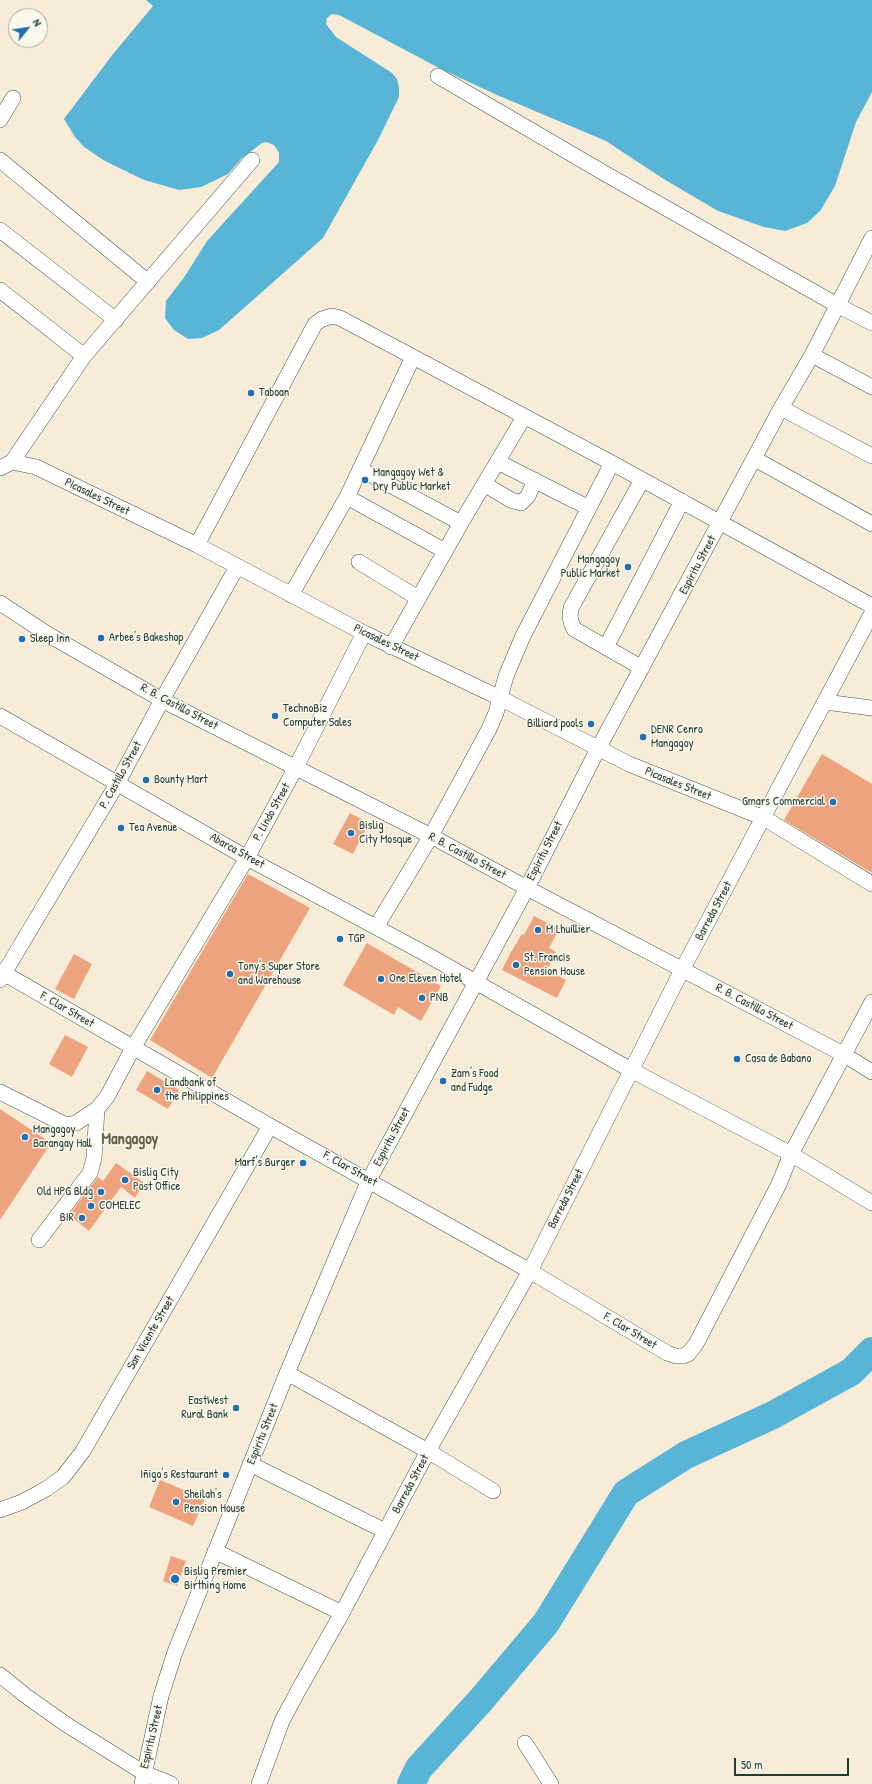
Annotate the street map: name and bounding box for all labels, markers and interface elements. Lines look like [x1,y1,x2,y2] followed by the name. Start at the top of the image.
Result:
[8,8,48,48] north arrow
[30,16,45,29] text: N
[259,386,289,400] place label: Taboan
[246,388,256,398] marker: Taboan
[373,466,450,494] place label: Mangagoy Wet & Dry Public Market
[62,475,132,519] street label: Picasales Street
[360,475,370,485] marker: Mangagoy Wet & Dry Public Market
[676,533,720,597] street label: Espiritu Street
[561,553,620,581] place label: Mangagoy Public Market
[623,562,633,572] marker: Mangagoy Public Market
[351,621,421,665] street label: Picasales Street
[109,631,183,645] place label: Arbee's Bakeshop
[30,632,70,646] place label: Sleep Inn
[96,633,106,643] marker: Arbee's Bakeshop
[17,634,27,644] marker: Sleep Inn
[138,681,220,733] street label: R. B. Castillo Street
[283,702,352,730] place label: TechnoBiz Computer Sales
[270,711,280,721] marker: TechnoBiz Computer Sales
[527,717,583,731] place label: Billiard pools
[586,719,596,729] marker: Billiard pools
[651,723,703,751] place label: DENR Cenro Mangagoy
[638,732,648,742] marker: DENR Cenro Mangagoy
[97,739,145,811] street label: P. Castillo Street
[643,764,713,804] street label: Picasales Street
[154,773,208,787] place label: Bounty Mart
[141,775,151,785] marker: Bounty Mart
[250,781,294,843] street label: P. Lindo Street
[742,795,825,809] place label: Gmars Commercial
[828,797,838,807] marker: Gmars Commercial
[359,819,412,847] place label: Bislig City Mosque
[524,819,566,883] street label: Espiritu Street
[129,821,177,835] place label: Tea Avenue
[116,823,126,833] marker: Tea Avenue
[346,828,356,838] marker: Bislig City Mosque
[207,830,267,872] street label: Abarca Street
[426,830,508,882] street label: R. B. Castillo Street
[692,879,736,943] street label: Barreda Street
[546,923,590,937] place label: M Lhuillier
[533,925,543,935] marker: M Lhuillier
[348,932,365,946] place label: TGP
[335,934,345,944] marker: TGP
[524,951,585,979] place label: St. Francis Pension House
[238,960,320,988] place label: Tony's Super Store and Warehouse
[511,960,521,970] marker: St. Francis Pension House
[225,969,235,979] marker: Tony's Super Store and Warehouse
[389,972,462,986] place label: One Eleven Hotel
[376,974,386,984] marker: One Eleven Hotel
[713,981,795,1033] street label: R. B. Castillo Street
[38,989,96,1031] street label: F. Clar Street
[430,991,448,1005] place label: PNB
[417,993,427,1003] marker: PNB
[745,1052,811,1066] place label: Casa de Babano
[732,1054,742,1064] marker: Casa de Babano
[451,1067,498,1095] place label: Zam's Food and Fudge
[165,1076,229,1104] place label: Landbank of the Philippines
[438,1076,448,1086] marker: Zam's Food and Fudge
[152,1085,162,1095] marker: Landbank of the Philippines
[370,1105,414,1169] street label: Espiritu Street
[33,1123,92,1151] place label: Mangagoy Barangay Hall
[102,1130,158,1150] district label: Mangagoy
[20,1132,30,1142] marker: Mangagoy Barangay Hall
[320,1148,380,1190] street label: F. Clar Street
[235,1156,295,1170] place label: Marf's Burger
[298,1158,308,1168] marker: Marf's Burger
[133,1166,180,1194] place label: Bislig City Post Office
[545,1167,587,1231] street label: Barreda Street
[120,1175,130,1185] marker: Bislig City Post Office
[36,1185,93,1199] place label: Old HPG Bldg
[96,1187,106,1197] marker: Old HPG Bldg
[99,1199,141,1213] place label: COMELEC
[86,1201,96,1211] marker: COMELEC
[60,1211,74,1225] place label: BIR
[77,1213,87,1223] marker: BIR
[124,1294,178,1372] street label: San Vicente Street
[601,1309,659,1353] street label: F. Clar Street
[181,1394,228,1422] place label: EastWest Rural Bank
[244,1401,282,1467] street label: Espiritu Street
[231,1403,241,1413] marker: EastWest Rural Bank
[389,1452,433,1516] street label: Barreda Street
[140,1468,218,1482] place label: Iñigo's Restaurant
[221,1470,231,1480] marker: Iñigo's Restaurant
[184,1488,245,1516] place label: Sheilah's Pension House
[171,1497,181,1507] marker: Sheilah's Pension House
[184,1565,247,1593] place label: Bislig Premier Birthing Home
[169,1573,181,1585] marker: Bislig Premier Birthing Home
[138,1704,166,1770] street label: Espiritu Street
[736,1750,851,1776] scale bar
[741,1756,762,1773] text: 50 m

